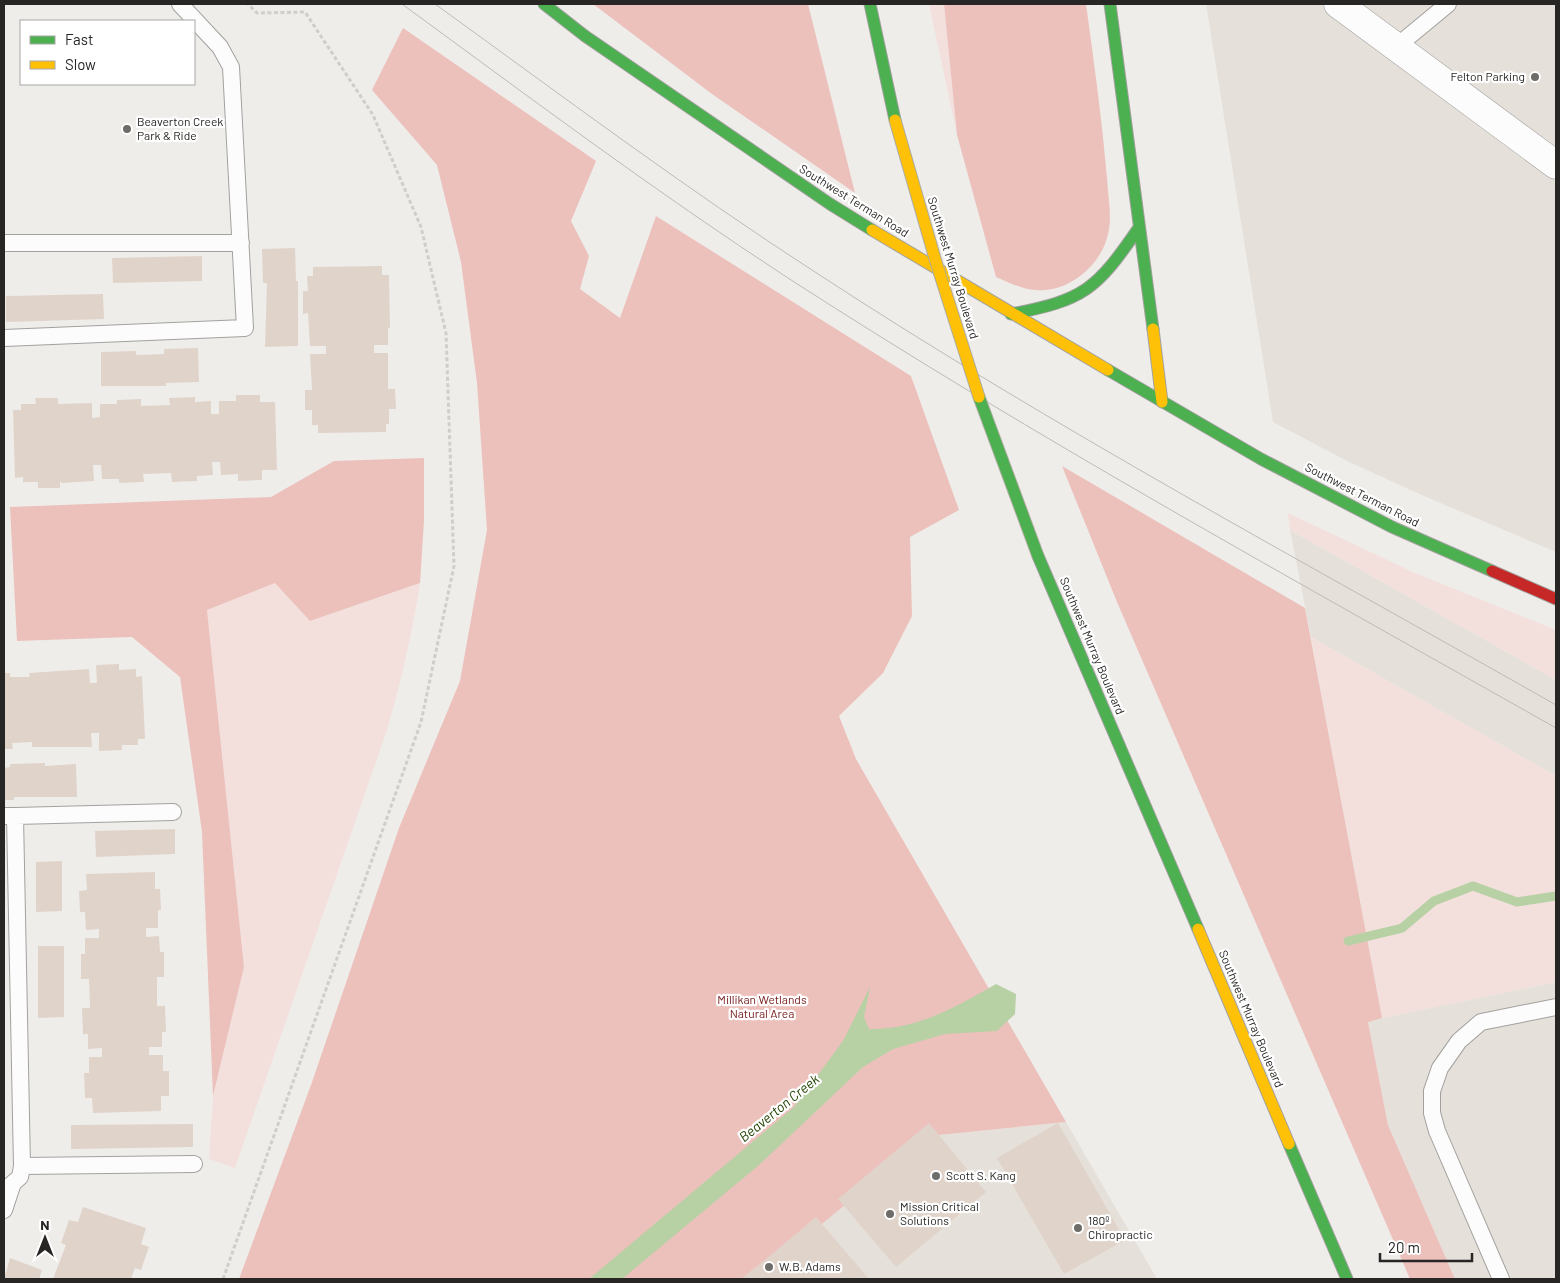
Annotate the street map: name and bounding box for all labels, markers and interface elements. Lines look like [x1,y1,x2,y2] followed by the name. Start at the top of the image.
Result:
[20,20,195,85] legend
[65,30,93,48] text: Fast
[65,55,96,73] text: Slow
[1450,69,1525,83] place label: Felton Parking
[1529,71,1541,83] marker: Felton Parking
[137,114,223,142] place label: Beaverton Creek Park & Ride
[121,123,133,135] marker: Beaverton Creek Park & Ride
[797,161,912,240] street label: Southwest Terman Road
[926,195,982,340] street label: Southwest Murray Boulevard
[1303,459,1422,529] street label: Southwest Terman Road
[1058,575,1128,716] street label: Southwest Murray Boulevard
[1217,948,1287,1089] street label: Southwest Murray Boulevard
[717,992,807,1020] park label: Millikan Wetlands Natural Area
[735,1070,822,1145] water label: Beaverton Creek
[946,1168,1016,1182] place label: Scott S. Kang
[930,1170,942,1182] marker: Scott S. Kang
[900,1199,979,1227] place label: Mission Critical Solutions
[884,1208,896,1220] marker: Mission Critical Solutions
[20,1213,70,1263] north arrow
[1088,1213,1153,1241] place label: 180º Chiropractic
[40,1216,50,1233] text: N
[1072,1222,1084,1234] marker: 180º Chiropractic
[1380,1230,1472,1262] scale bar
[1388,1238,1420,1256] text: 20 m
[779,1259,841,1273] place label: W.B. Adams
[763,1261,775,1273] marker: W.B. Adams

